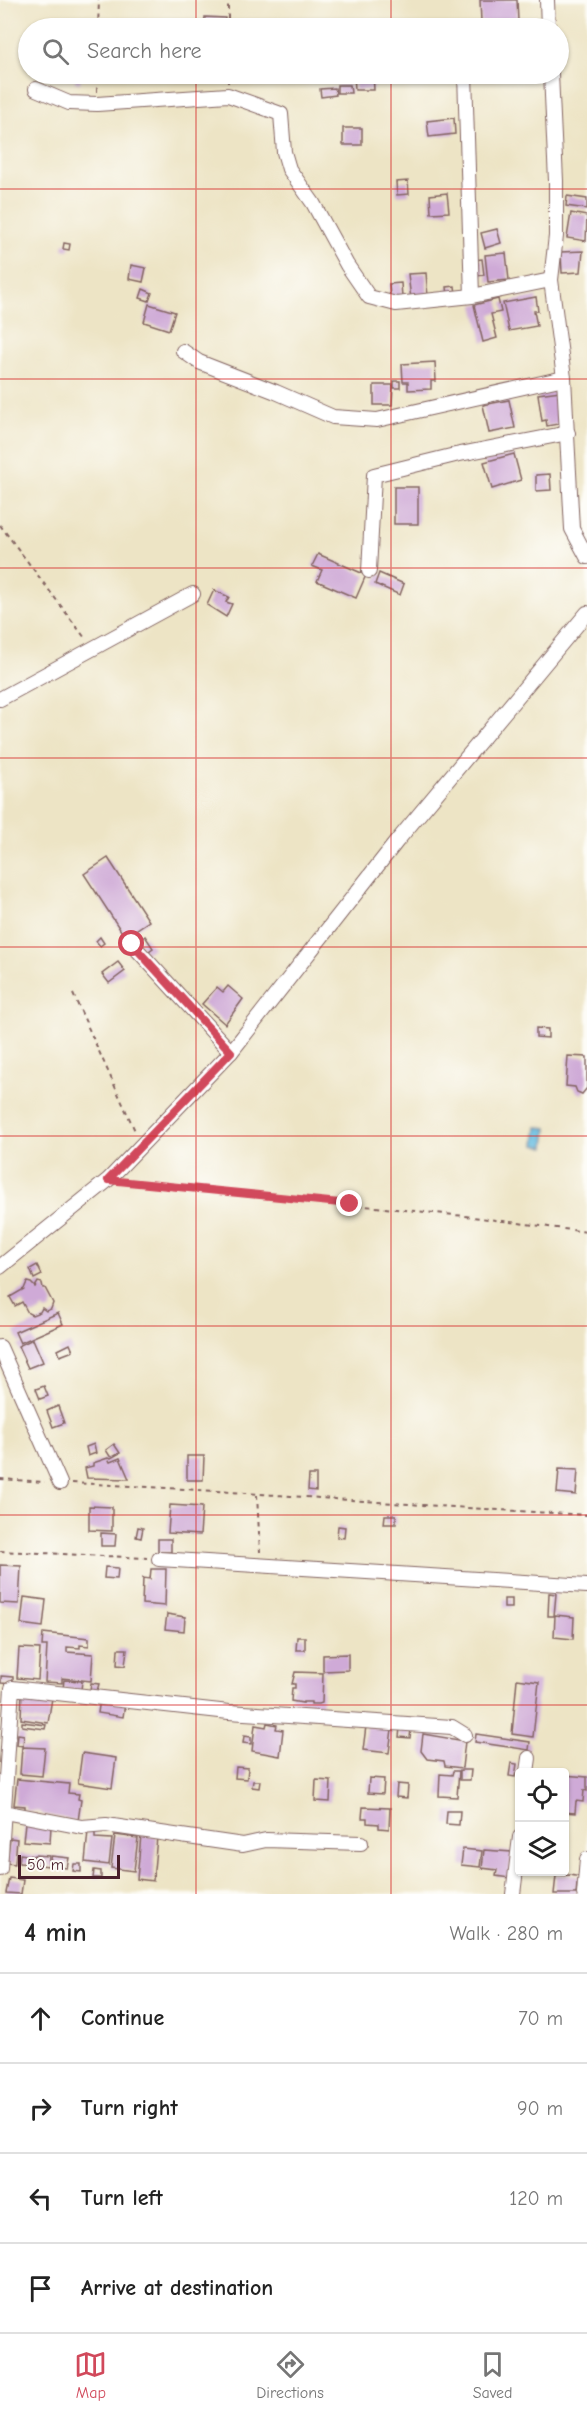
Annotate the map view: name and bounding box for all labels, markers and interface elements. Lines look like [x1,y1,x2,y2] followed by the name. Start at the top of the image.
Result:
[18,18,569,84] search box
[39,35,72,68] icon: search
[87,38,202,64] text: Search here
[118,930,144,956] route start
[336,1190,362,1216] route end
[515,1768,569,1876] map controls
[515,1768,569,1822] button: locate
[515,1822,569,1876] button: layers
[18,1852,120,1880] scale bar
[27,1856,64,1874] text: 50 m
[24,1918,87,1948] text: 4 min
[450,1922,563,1945] text: Walk · 280 m
[24,2002,57,2035] icon: ahead
[81,2005,164,2031] text: Continue
[518,2007,563,2030] text: 70 m
[24,2092,57,2125] icon: right
[81,2095,178,2121] text: Turn right
[517,2097,563,2120] text: 90 m
[24,2182,57,2215] icon: left
[81,2185,163,2211] text: Turn left
[509,2187,563,2210] text: 120 m
[24,2272,57,2305] icon: arrive
[81,2275,273,2301] text: Arrive at destination
[74,2348,107,2402] tab: Map
[256,2348,324,2402] tab: Directions
[473,2348,513,2402] tab: Saved

